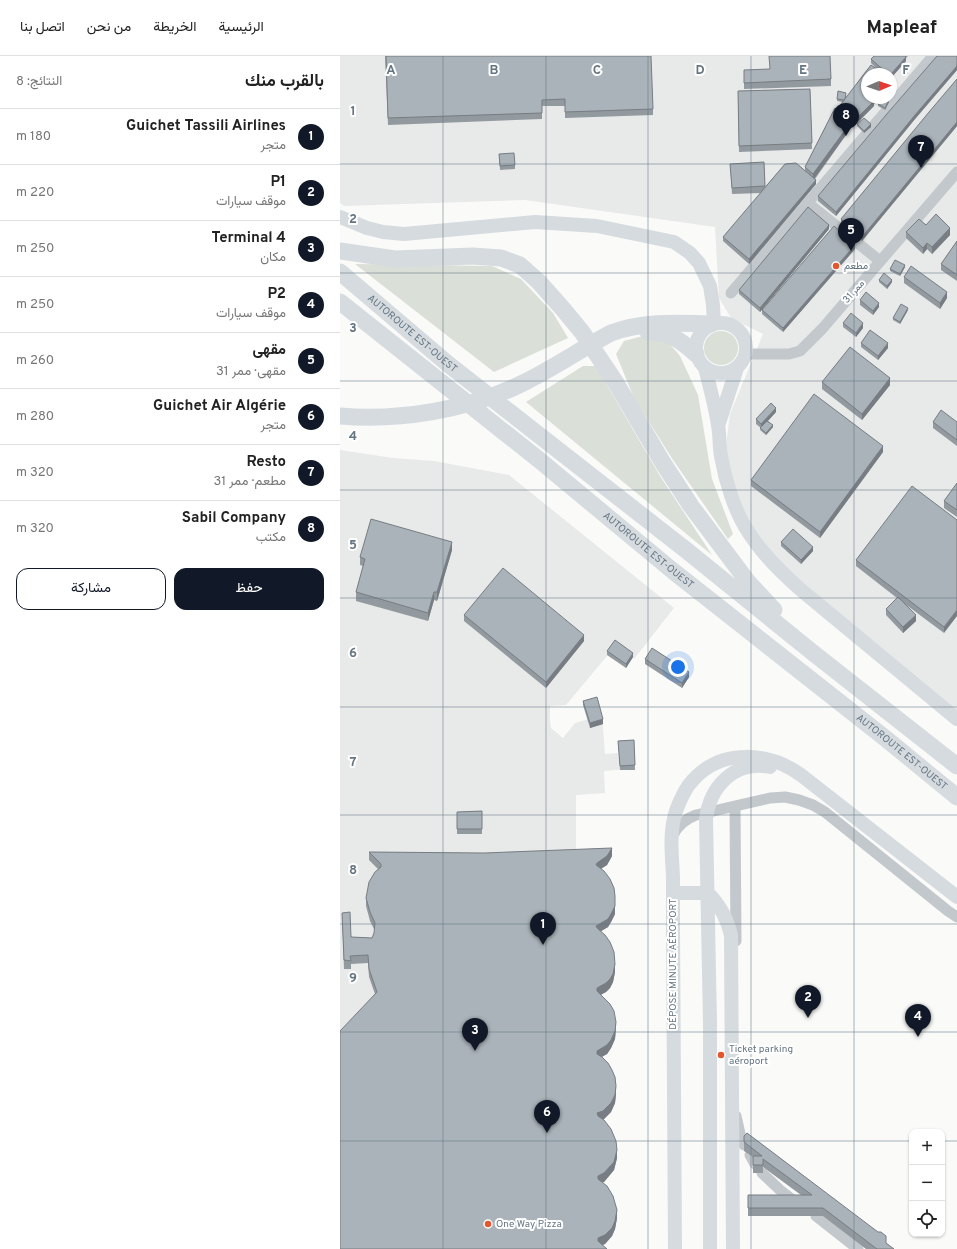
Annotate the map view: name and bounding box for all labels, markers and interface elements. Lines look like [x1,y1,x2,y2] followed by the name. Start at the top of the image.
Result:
[866,16,937,40] text: Mapleaf
[20,19,65,36] text: اتصل بنا
[87,19,131,36] text: من نحن
[153,19,197,36] text: الخريطة
[219,19,264,36] text: الرئيسية
[386,63,396,79] text: A
[490,63,499,79] text: B
[593,63,601,79] text: C
[695,63,705,79] text: D
[799,63,807,79] text: E
[902,63,910,79] text: F
[861,68,897,104] north arrow
[245,71,324,93] text: بالقرب منك
[16,74,62,90] text: النتائج: 8
[833,103,859,136] pin: 8
[350,104,356,120] text: 1
[126,117,286,136] text: Guichet Tassili Airlines
[16,129,51,145] text: 180 m
[308,129,314,145] text: 1
[908,135,934,168] pin: 7
[261,138,286,154] text: متجر
[270,173,286,192] text: P1
[16,185,54,201] text: 220 m
[307,185,315,201] text: 2
[216,194,286,210] text: موقف سيارات
[349,212,357,228] text: 2
[838,218,864,251] pin: 5
[211,229,286,248] text: Terminal 4
[16,241,54,257] text: 250 m
[307,241,315,257] text: 3
[260,250,286,266] text: مكان
[844,260,868,273] place label: مطعم
[831,261,841,271] marker: مطعم
[840,278,868,306] street label: ممر 31
[267,285,286,304] text: P2
[365,292,460,375] street label: AUTOROUTE EST-OUEST
[16,297,54,313] text: 250 m
[307,297,315,313] text: 4
[216,306,286,322] text: موقف سيارات
[349,321,357,337] text: 3
[252,341,286,360] text: مقهى
[16,353,54,369] text: 260 m
[307,353,315,369] text: 5
[216,364,286,380] text: مقهى · ممر 31
[153,397,286,416] text: Guichet Air Algérie
[16,409,54,425] text: 280 m
[307,409,315,425] text: 6
[261,418,286,434] text: متجر
[349,429,357,445] text: 4
[246,453,286,472] text: Resto
[16,465,54,481] text: 320 m
[308,465,315,481] text: 7
[213,474,286,490] text: مطعم · ممر 31
[182,509,286,528] text: Sabil Company
[600,509,697,592] street label: AUTOROUTE EST-OUEST
[16,521,54,537] text: 320 m
[307,521,315,537] text: 8
[256,530,286,546] text: مكتب
[349,538,357,554] text: 5
[16,568,166,610] button: مشاركة
[174,568,324,610] button: حفظ
[349,646,357,662] text: 6
[668,657,688,677] your location
[854,711,950,793] street label: AUTOROUTE EST-OUEST
[350,755,357,771] text: 7
[349,863,357,879] text: 8
[667,898,680,1030] street label: DÉPOSE MINUTE AÉROPORT
[530,912,556,945] pin: 1
[349,971,357,987] text: 9
[795,985,821,1018] pin: 2
[905,1004,931,1037] pin: 4
[462,1018,488,1051] pin: 3
[729,1043,793,1068] place label: Ticket parking aéroport
[716,1050,726,1060] marker: Ticket parking aéroport
[534,1100,560,1133] pin: 6
[909,1129,945,1237] map controls
[909,1129,945,1165] button: +
[909,1165,945,1201] button: −
[909,1201,945,1237] button: locate
[496,1218,562,1231] place label: One Way Pizza
[483,1219,493,1229] marker: One Way Pizza

